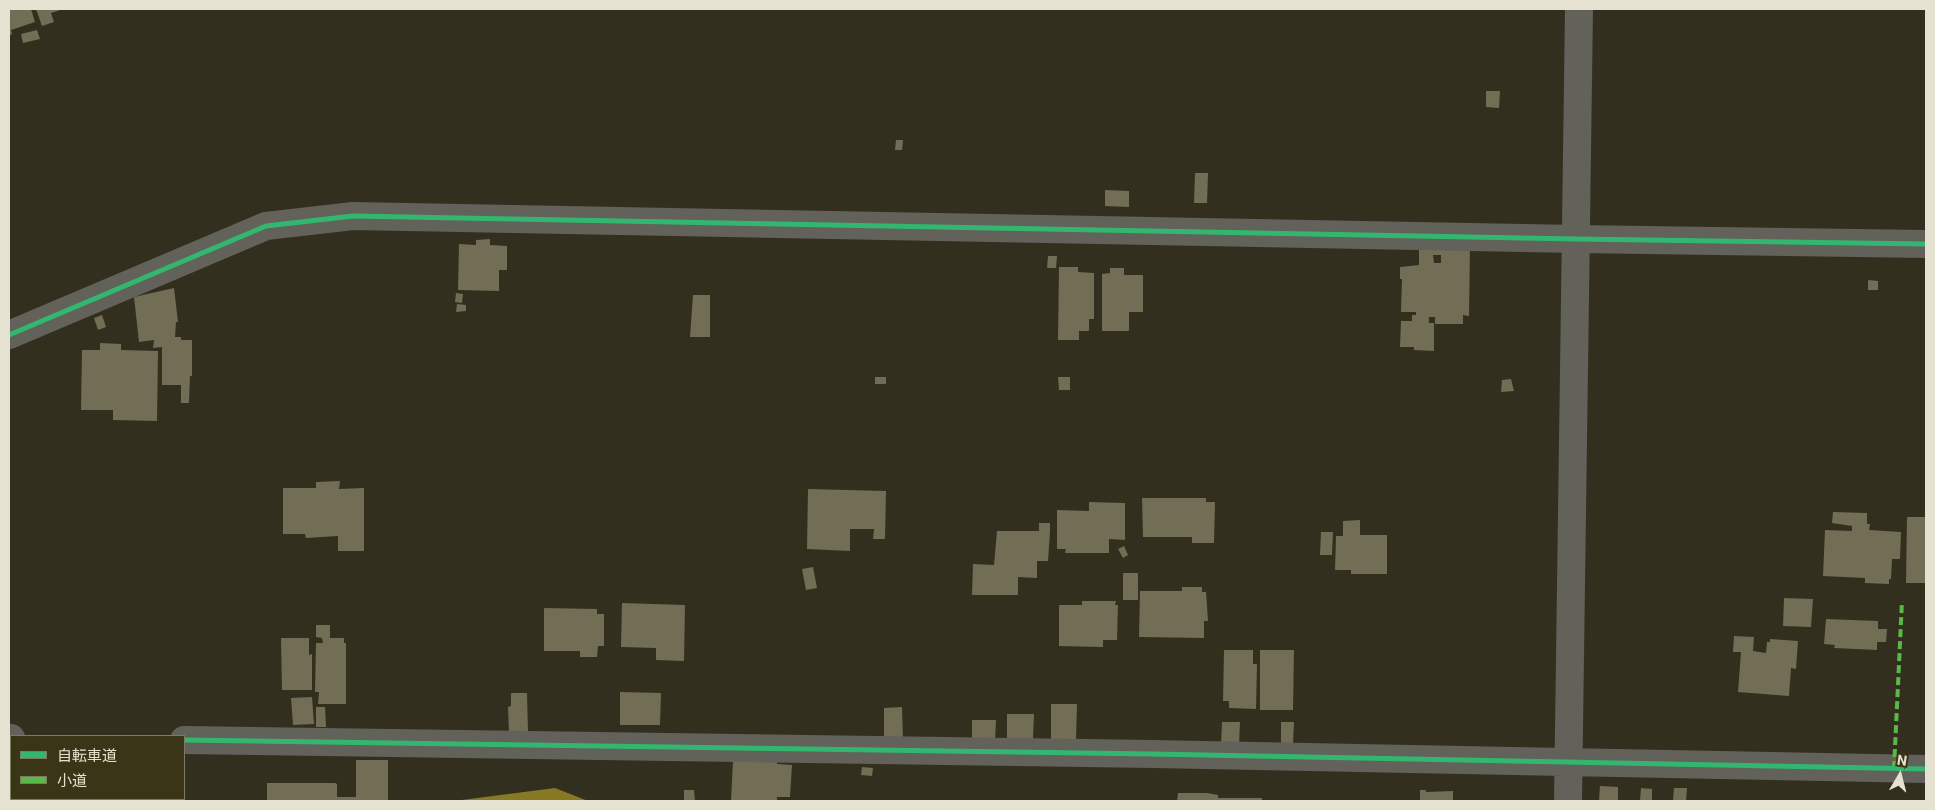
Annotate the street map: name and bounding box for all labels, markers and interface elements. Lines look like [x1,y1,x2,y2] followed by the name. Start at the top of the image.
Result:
[10,735,185,800] legend
[57,747,117,765] text: 自転車道
[1875,750,1925,800] north arrow
[1896,752,1908,769] text: N
[57,772,87,790] text: 小道

